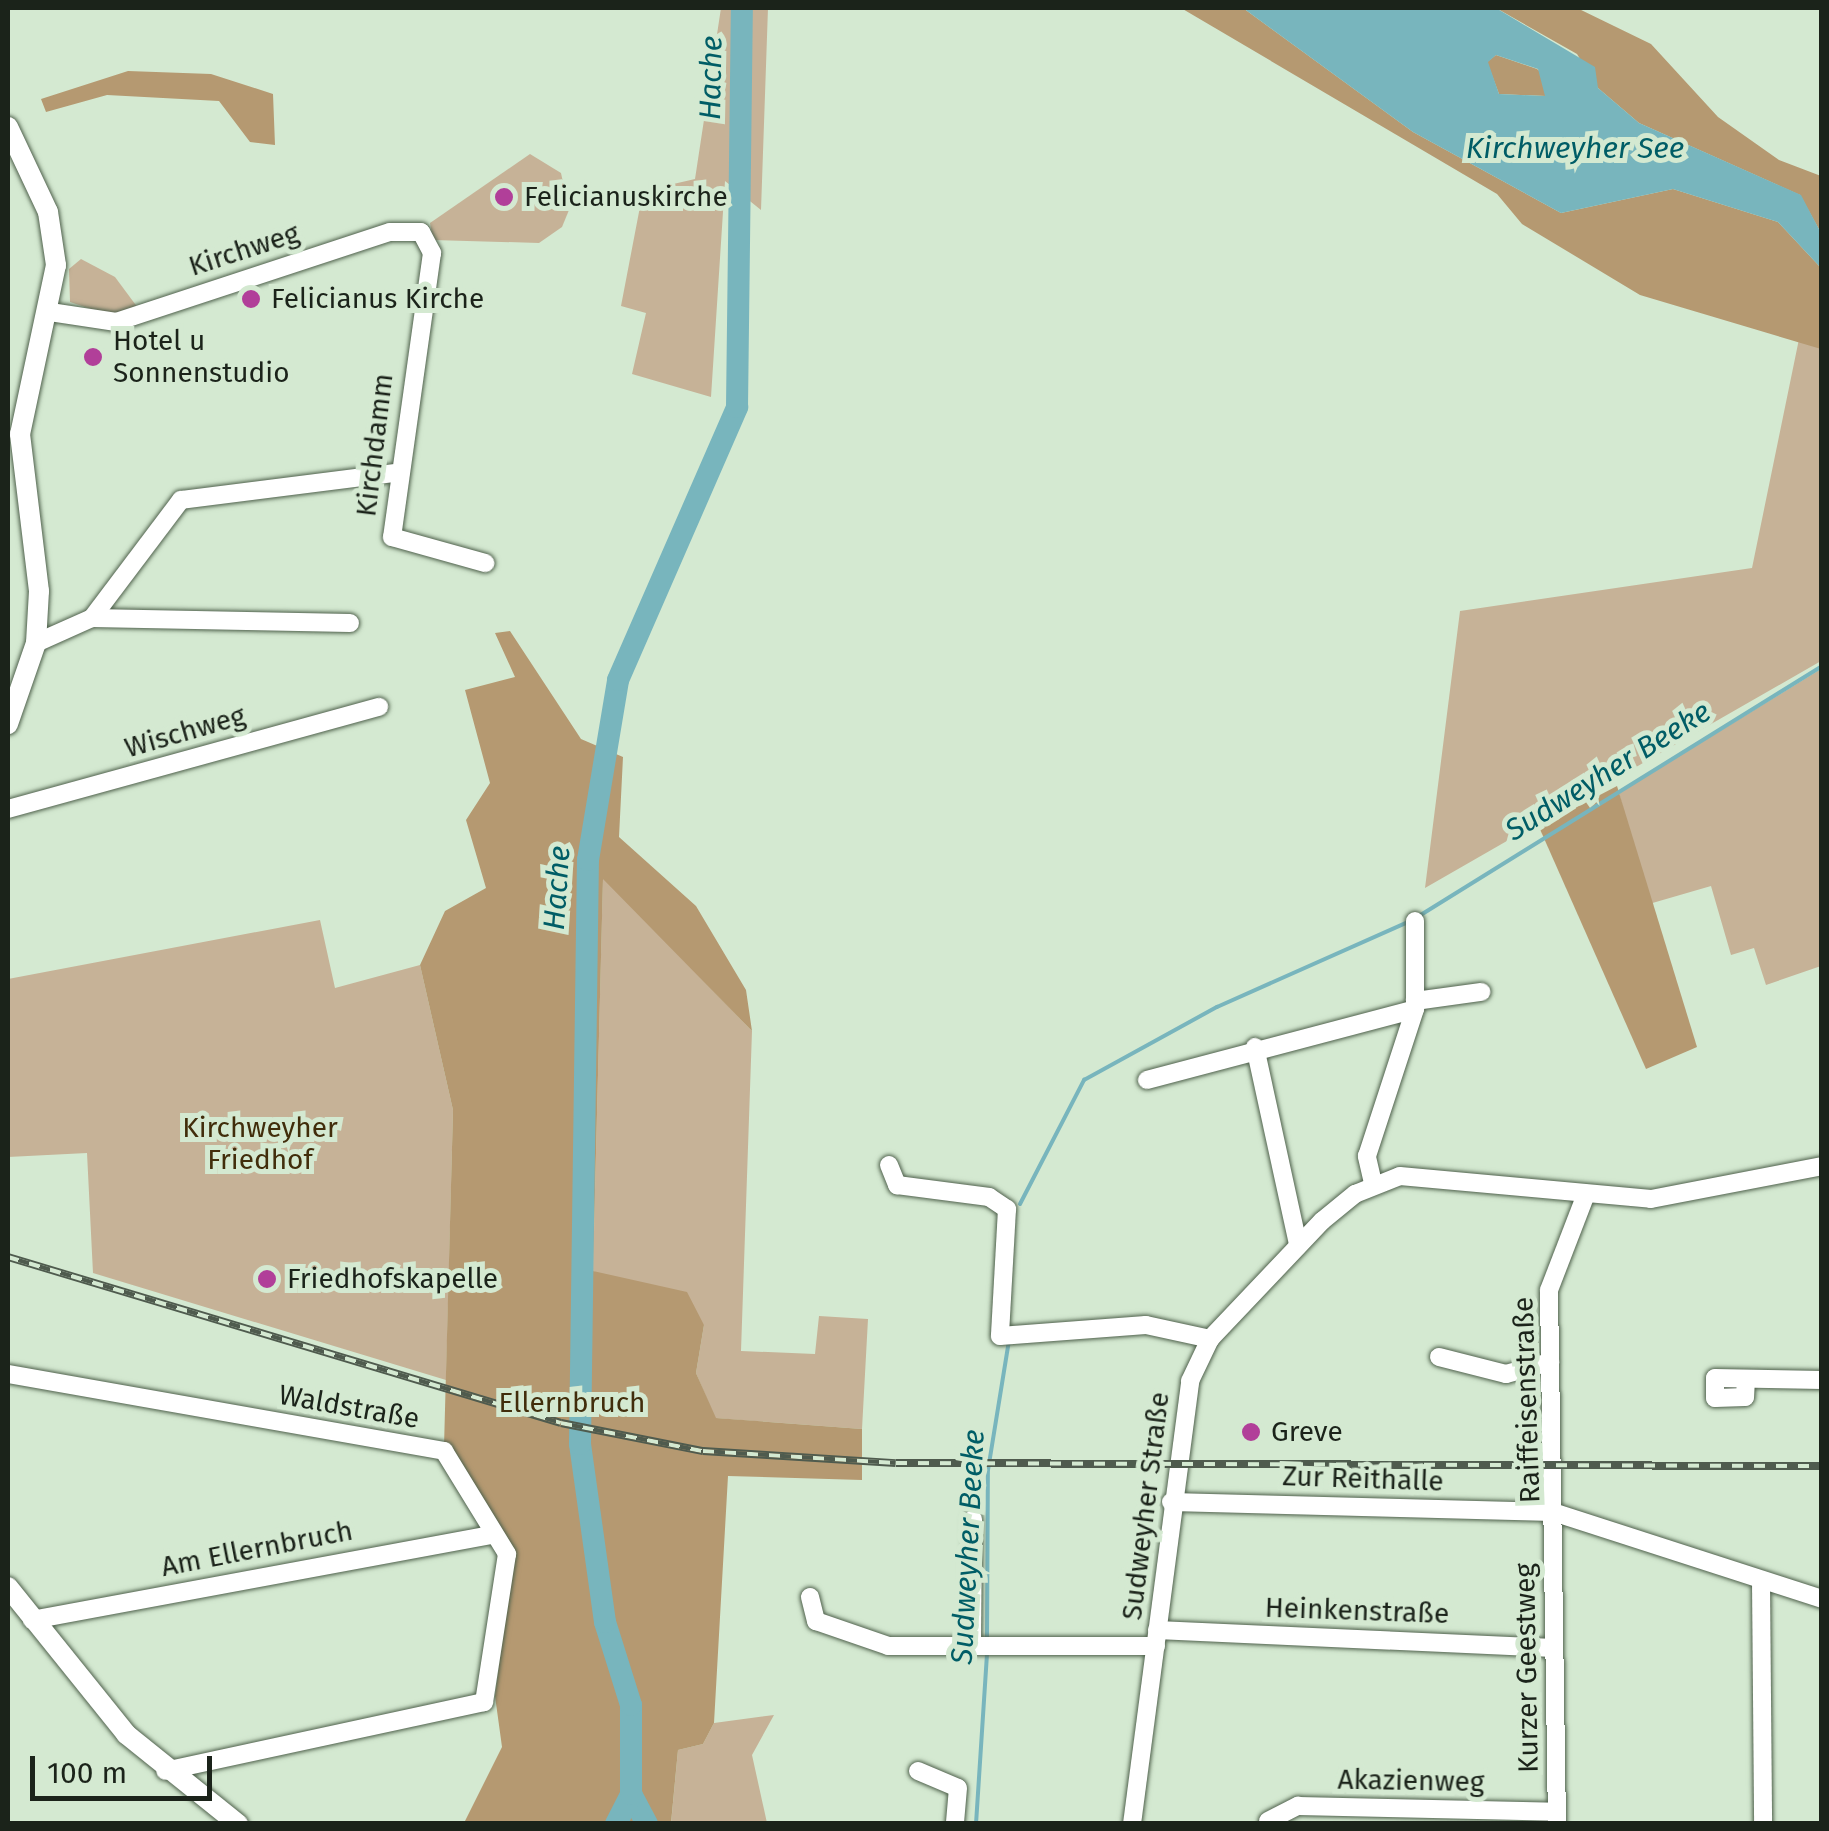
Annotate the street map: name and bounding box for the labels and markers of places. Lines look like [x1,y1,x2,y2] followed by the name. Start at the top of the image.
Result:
[524,180,728,214] place label: Felicianuskirche
[493,186,515,208] marker: Felicianuskirche
[271,282,484,316] place label: Felicianus Kirche
[240,288,262,310] marker: Felicianus Kirche
[113,324,290,390] place label: Hotel u Sonnenstudio
[82,346,104,368] marker: Hotel u Sonnenstudio
[287,1262,498,1296] place label: Friedhofskapelle
[256,1268,278,1290] marker: Friedhofskapelle
[1271,1415,1343,1449] place label: Greve
[1240,1421,1262,1443] marker: Greve

